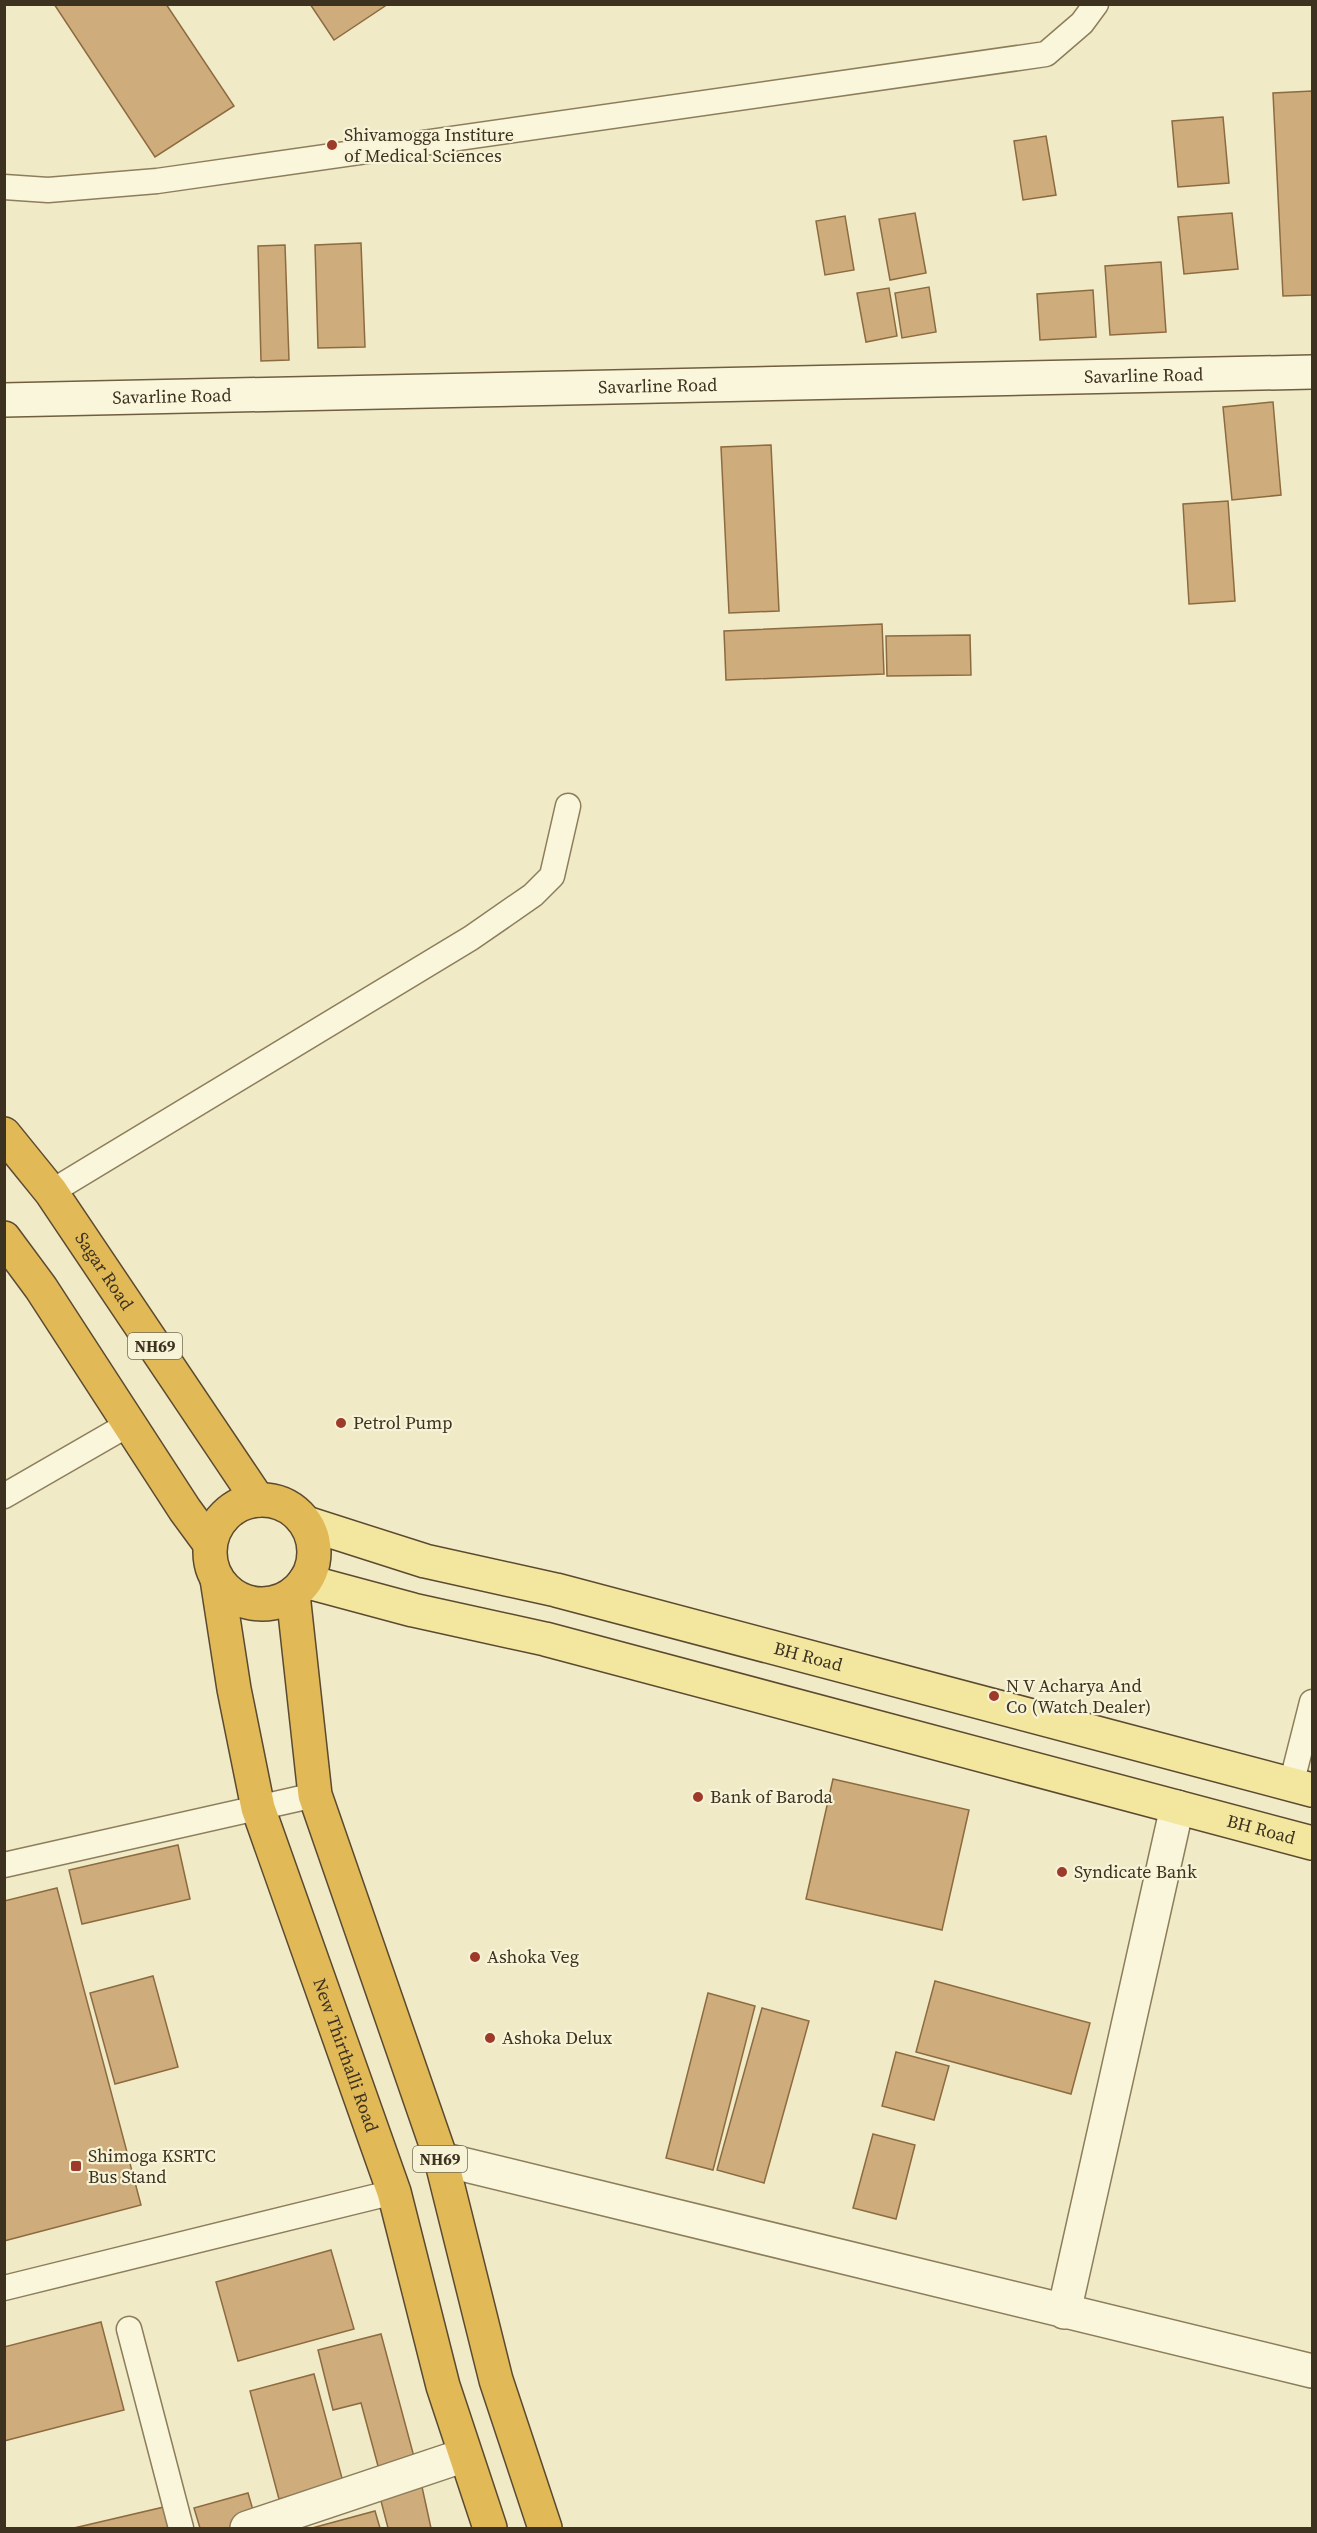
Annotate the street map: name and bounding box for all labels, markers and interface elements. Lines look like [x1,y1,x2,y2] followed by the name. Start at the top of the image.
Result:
[344,122,514,168] place label: Shivamogga Institure of Medical Sciences
[325,138,339,152] marker: Shivamogga Institure of Medical Sciences
[1084,361,1204,389] street label: Savarline Road
[598,372,718,399] street label: Savarline Road
[112,382,232,410] street label: Savarline Road
[69,1227,140,1315] street label: Sagar Road
[128,1333,182,1359] road number: NH69
[353,1410,453,1435] place label: Petrol Pump
[334,1416,348,1430] marker: Petrol Pump
[771,1635,845,1677] street label: BH Road
[1006,1673,1151,1719] place label: N V Acharya And Co (Watch Dealer)
[987,1689,1001,1703] marker: N V Acharya And Co (Watch Dealer)
[710,1784,834,1809] place label: Bank of Baroda
[691,1790,705,1804] marker: Bank of Baroda
[1224,1808,1298,1850] street label: BH Road
[1074,1859,1197,1884] place label: Syndicate Bank
[1055,1865,1069,1879] marker: Syndicate Bank
[487,1944,579,1969] place label: Ashoka Veg
[468,1950,482,1964] marker: Ashoka Veg
[307,1975,385,2135] street label: New Thirthalli Road
[502,2025,613,2050] place label: Ashoka Delux
[483,2031,497,2045] marker: Ashoka Delux
[88,2143,216,2189] place label: Shimoga KSRTC Bus Stand
[413,2146,467,2172] road number: NH69
[69,2159,83,2173] marker: Shimoga KSRTC Bus Stand

